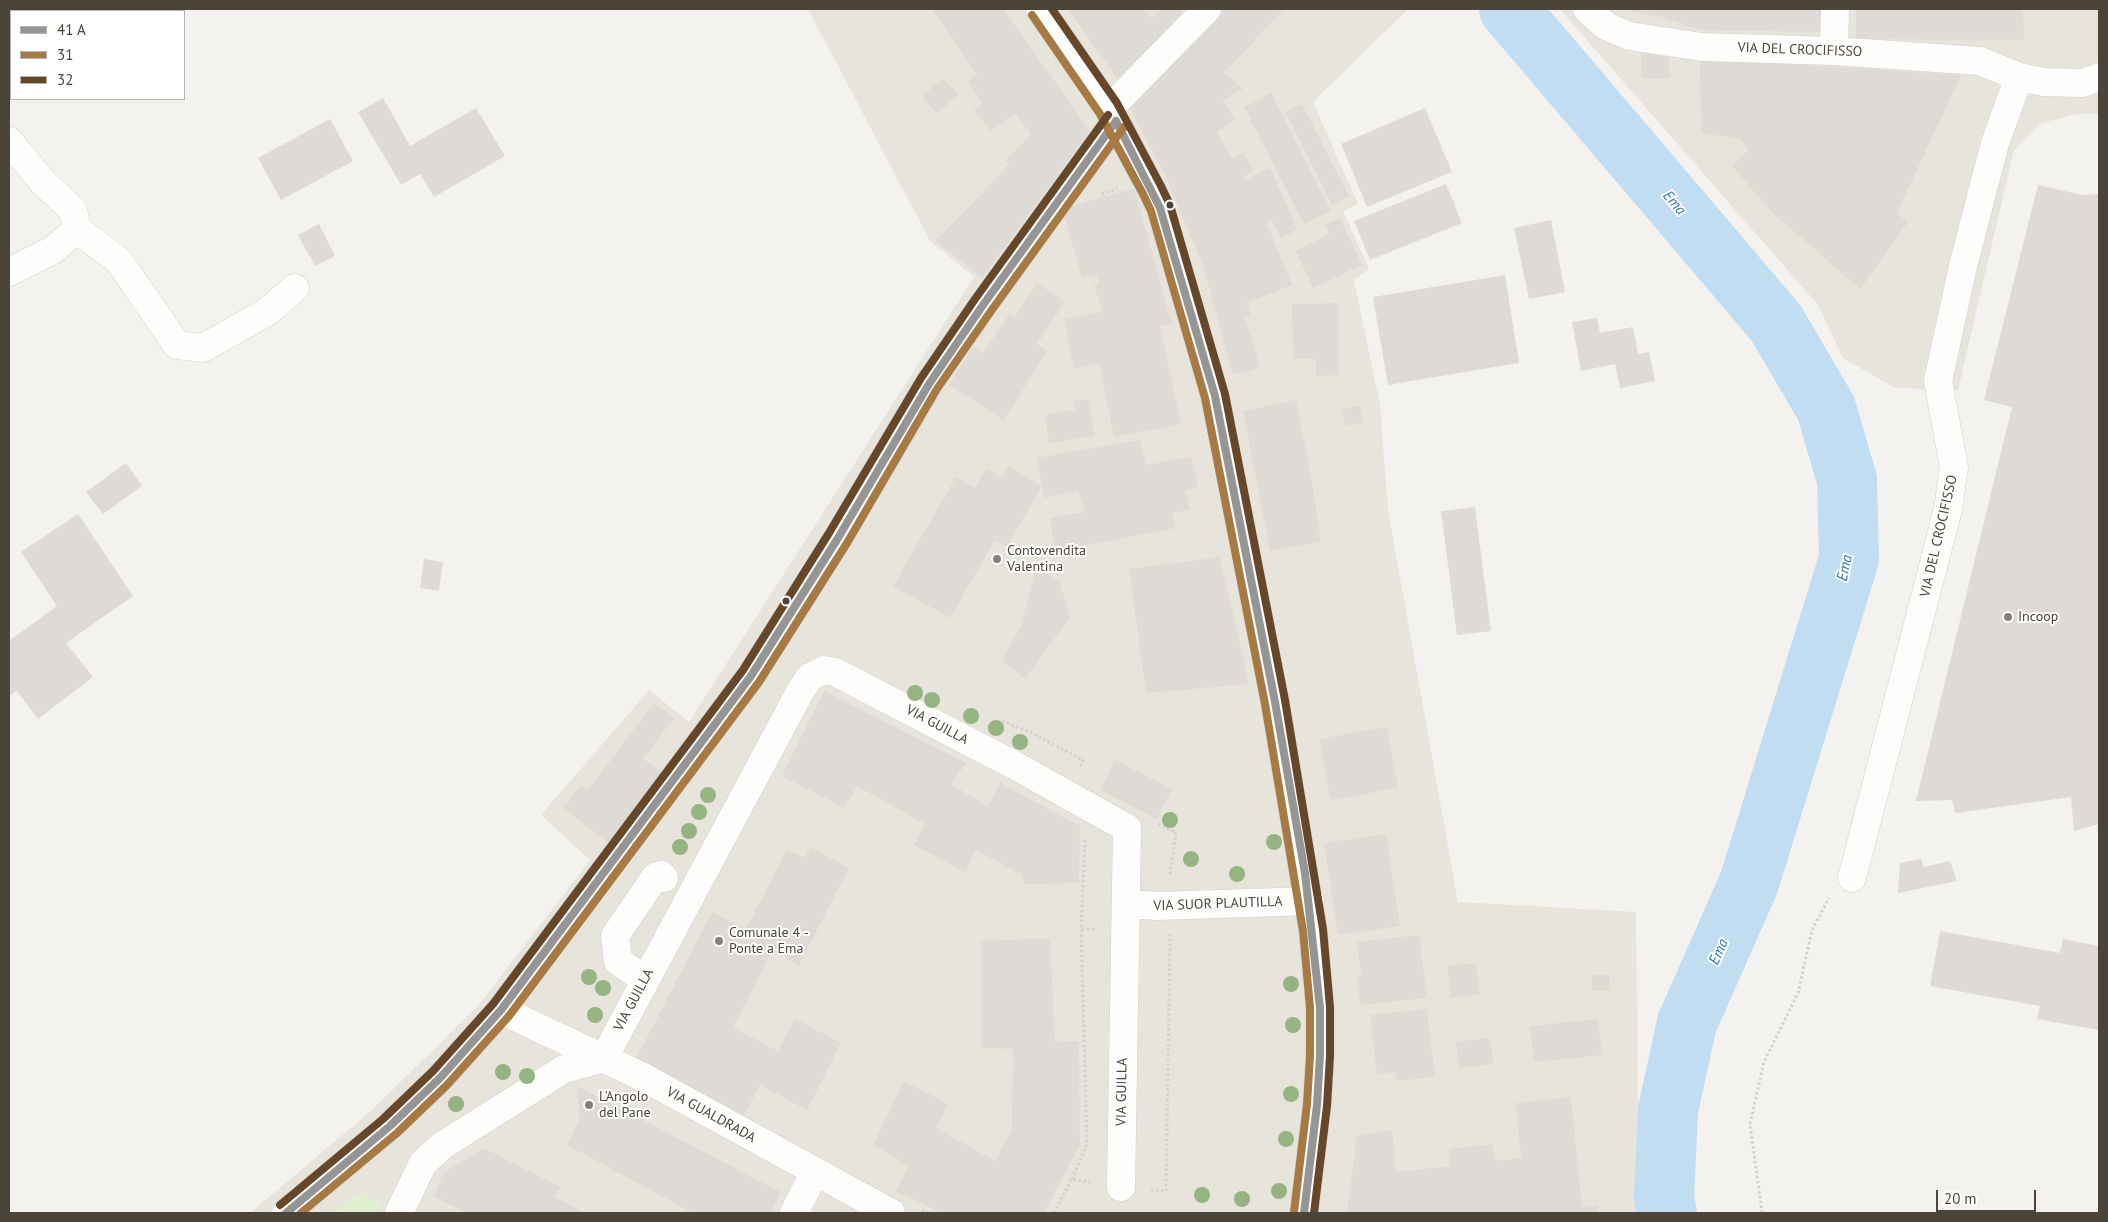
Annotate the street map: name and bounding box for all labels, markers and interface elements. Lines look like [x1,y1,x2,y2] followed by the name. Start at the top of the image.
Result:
[10,10,185,100] legend
[57,20,86,39] text: 41 A
[1737,39,1863,61] street label: VIA DEL CROCIFISSO
[57,45,73,64] text: 31
[57,70,73,89] text: 32
[1659,187,1689,219] water label: Ema
[1165,200,1175,210] unlabelled marker
[1917,473,1961,599] street label: VIA DEL CROCIFISSO
[1007,543,1086,576] place label: Contovendita Valentina
[991,553,1003,565] marker: Contovendita Valentina
[1833,553,1857,583] water label: Ema
[781,596,791,606] unlabelled marker
[2018,609,2058,625] place label: Incoop
[2002,611,2014,623] marker: Incoop
[903,702,971,748] street label: VIA GUILLA
[1153,893,1283,915] street label: VIA SUOR PLAUTILLA
[729,925,809,958] place label: Comunale 4 - Ponte a Ema
[713,935,725,947] marker: Comunale 4 - Ponte a Ema
[1705,936,1733,968] water label: Ema
[611,966,657,1034] street label: VIA GUILLA
[1113,1058,1131,1126] street label: VIA GUILLA
[663,1084,759,1146] street label: VIA GUALDRADA
[599,1089,651,1122] place label: L'Angolo del Pane
[583,1099,595,1111] marker: L'Angolo del Pane
[1938,1180,2038,1212] scale bar
[1944,1189,1977,1208] text: 20 m

